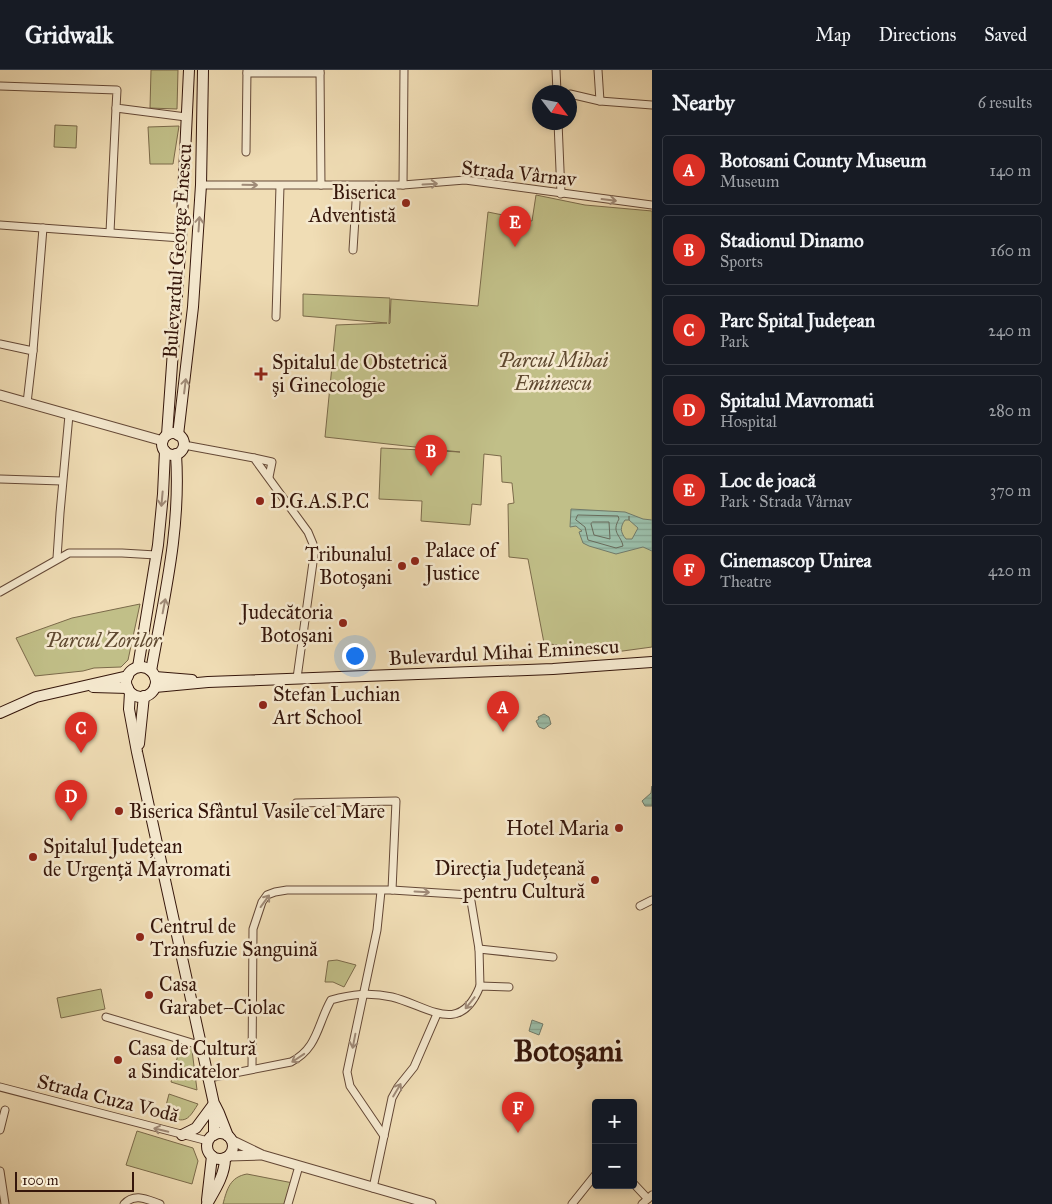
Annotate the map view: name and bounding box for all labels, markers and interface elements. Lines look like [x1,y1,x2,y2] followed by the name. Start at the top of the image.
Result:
[25,20,113,50] text: Gridwalk
[815,24,851,46] text: Map
[879,24,956,46] text: Directions
[984,24,1027,46] text: Saved
[532,85,577,130] north arrow
[672,90,735,116] text: Nearby
[978,93,1032,112] text: 6 results
[158,142,198,360] street label: Bulevardul George Enescu
[720,149,926,172] text: Botosani County Museum
[460,155,579,191] street label: Strada Vârnav
[684,161,694,180] text: A
[990,161,1031,180] text: 140 m
[720,172,779,191] text: Museum
[422,179,438,188] one-way arrow
[308,180,397,227] place label: Biserica Adventistă
[242,181,258,190] one-way arrow
[600,195,616,205] one-way arrow
[400,197,412,209] marker: Biserica Adventistă
[499,206,531,247] pin: E
[194,217,203,233] one-way arrow
[720,229,864,252] text: Stadionul Dinamo
[684,241,694,260] text: B
[990,241,1031,260] text: 160 m
[720,252,763,271] text: Sports
[720,309,875,332] text: Parc Spital Județean
[684,321,694,340] text: C
[988,321,1031,340] text: 240 m
[720,332,749,351] text: Park
[498,348,609,395] park label: Parcul Mihai Eminescu
[272,350,448,398] place label: Spitalul de Obstetrică și Ginecologie
[254,367,268,381] marker: Spitalul de Obstetrică și Ginecologie
[180,379,190,395] one-way arrow
[720,389,874,412] text: Spitalul Mavromati
[683,401,695,420] text: D
[988,401,1031,420] text: 280 m
[720,412,777,431] text: Hospital
[415,435,447,476] pin: B
[720,469,816,492] text: Loc de joacă
[683,481,695,500] text: E
[990,481,1031,500] text: 370 m
[270,489,369,513] place label: D.G.A.S.P.C
[158,491,167,507] one-way arrow
[720,492,852,511] text: Park · Strada Vârnav
[254,495,266,507] marker: D.G.A.S.P.C
[423,538,500,586] place label: Palace of Justice
[305,542,393,589] place label: Tribunalul Botoșani
[720,549,872,572] text: Cinemascop Unirea
[409,555,421,567] marker: Palace of Justice
[396,560,408,572] marker: Tribunalul Botoșani
[684,561,694,580] text: F
[988,561,1031,580] text: 420 m
[720,572,771,591] text: Theatre
[159,598,169,614] one-way arrow
[239,600,334,647] place label: Judecătoria Botoșani
[337,617,349,629] marker: Judecătoria Botoșani
[45,628,163,652] park label: Parcul Zorilor
[388,634,620,670] street label: Bulevardul Mihai Eminescu
[342,643,368,669] your location
[272,682,400,729] place label: Stefan Luchian Art School
[487,691,519,732] pin: A
[257,699,269,711] marker: Stefan Luchian Art School
[65,712,97,753] pin: C
[55,780,87,821] pin: D
[129,799,385,823] place label: Biserica Sfântul Vasile cel Mare
[113,805,125,817] marker: Biserica Sfântul Vasile cel Mare
[506,816,610,840] place label: Hotel Maria
[613,822,625,834] marker: Hotel Maria
[43,834,231,882] place label: Spitalul Județean de Urgență Mavromati
[27,851,39,863] marker: Spitalul Județean de Urgență Mavromati
[434,856,586,903] place label: Direcția Județeană pentru Cultură
[589,874,601,886] marker: Direcția Județeană pentru Cultură
[414,887,430,896] one-way arrow
[260,894,270,908] one-way arrow
[150,914,318,962] place label: Centrul de Transfuzie Sanguină
[134,931,146,943] marker: Centrul de Transfuzie Sanguină
[159,972,285,1019] place label: Casa Garabet–Ciolac
[143,989,155,1001] marker: Casa Garabet–Ciolac
[465,996,476,1009] one-way arrow
[348,1032,358,1048] one-way arrow
[513,1033,623,1070] district label: Botoșani
[128,1036,257,1083] place label: Casa de Cultură a Sindicatelor
[291,1052,305,1063] one-way arrow
[112,1054,124,1066] marker: Casa de Cultură a Sindicatelor
[35,1069,182,1127] street label: Strada Cuza Vodă
[392,1083,402,1097] one-way arrow
[502,1092,534,1133] pin: F
[592,1099,637,1189] map controls
[592,1099,637,1144] button: +
[153,1125,169,1134] one-way arrow
[592,1144,637,1189] button: −
[15,1169,134,1192] scale bar
[22,1172,59,1189] text: 100 m

